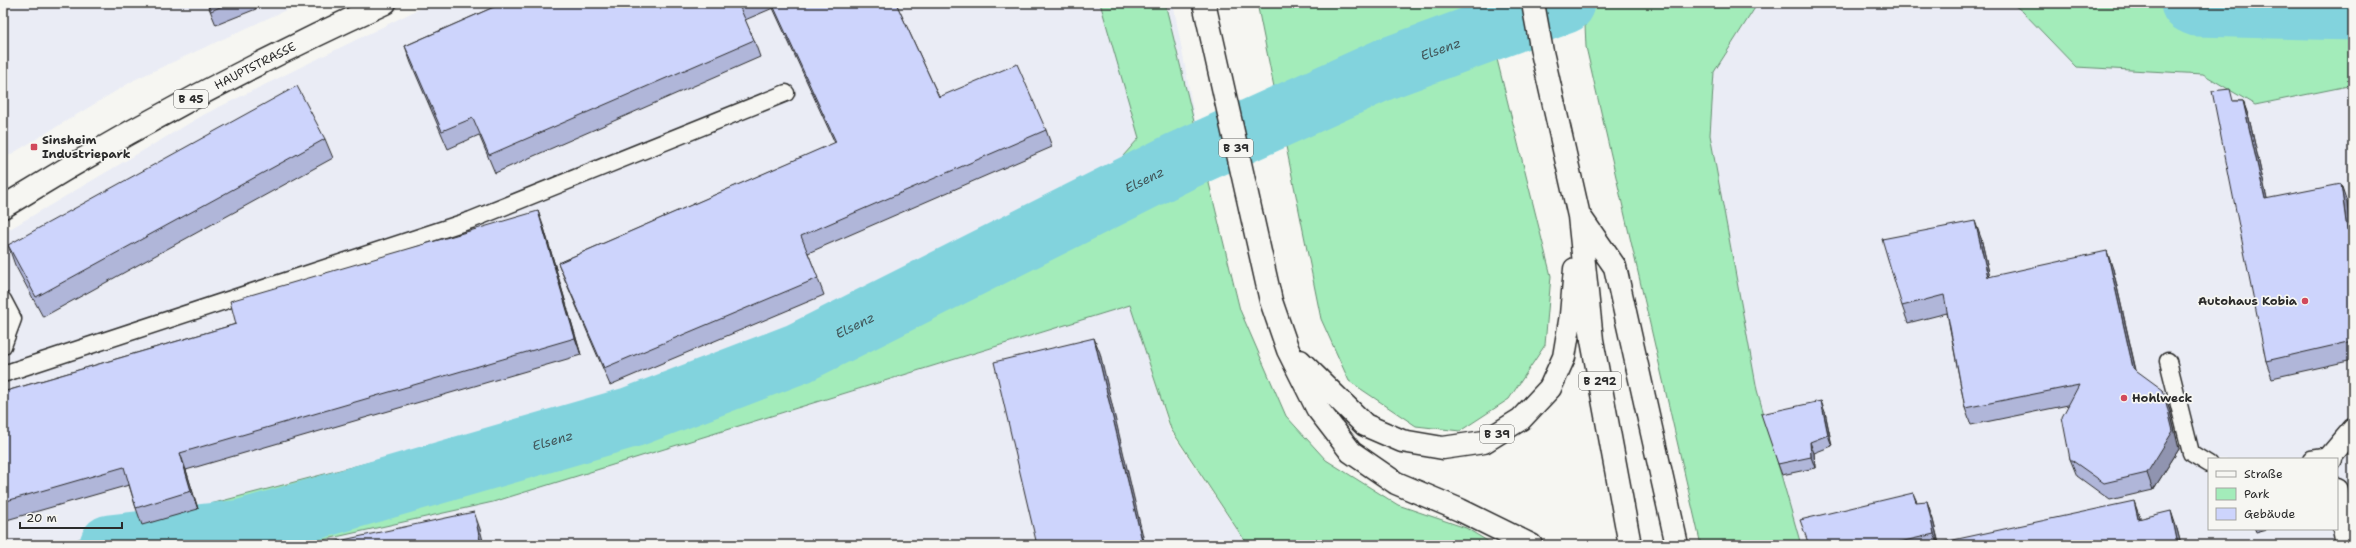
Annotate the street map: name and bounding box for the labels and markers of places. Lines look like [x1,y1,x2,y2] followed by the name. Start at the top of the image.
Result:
[42,132,131,162] place label: Sinsheim Industriepark
[29,142,39,152] marker: Sinsheim Industriepark
[2198,293,2298,309] place label: Autohaus Kobia
[2300,296,2310,306] marker: Autohaus Kobia
[2132,390,2192,406] place label: Hohlweck
[2119,393,2129,403] marker: Hohlweck

